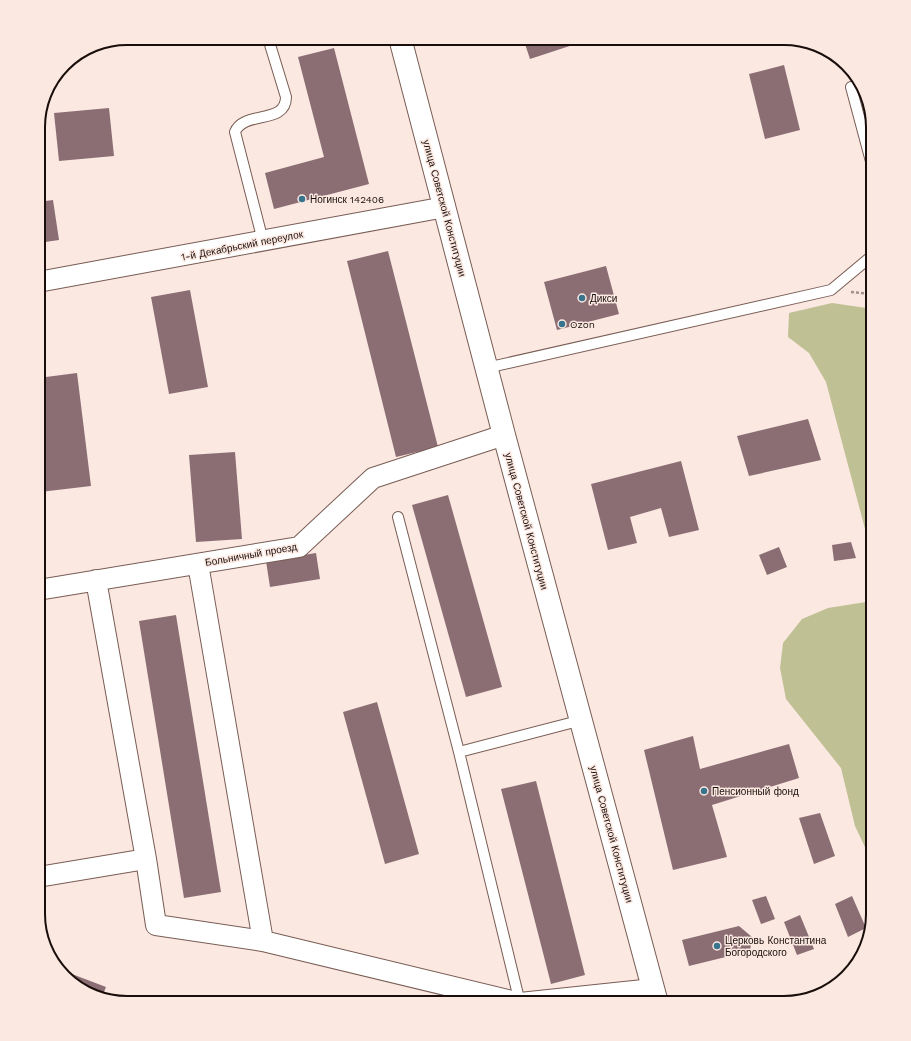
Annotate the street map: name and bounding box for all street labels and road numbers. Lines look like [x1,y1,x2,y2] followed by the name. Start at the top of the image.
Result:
[421,138,468,278] street label: улица Советской Конституции
[180,228,304,263] street label: 1-й Декабрьский переулок
[503,451,550,591] street label: улица Советской Конституции
[204,541,298,568] street label: Больничный проезд
[588,764,635,904] street label: улица Советской Конституции

